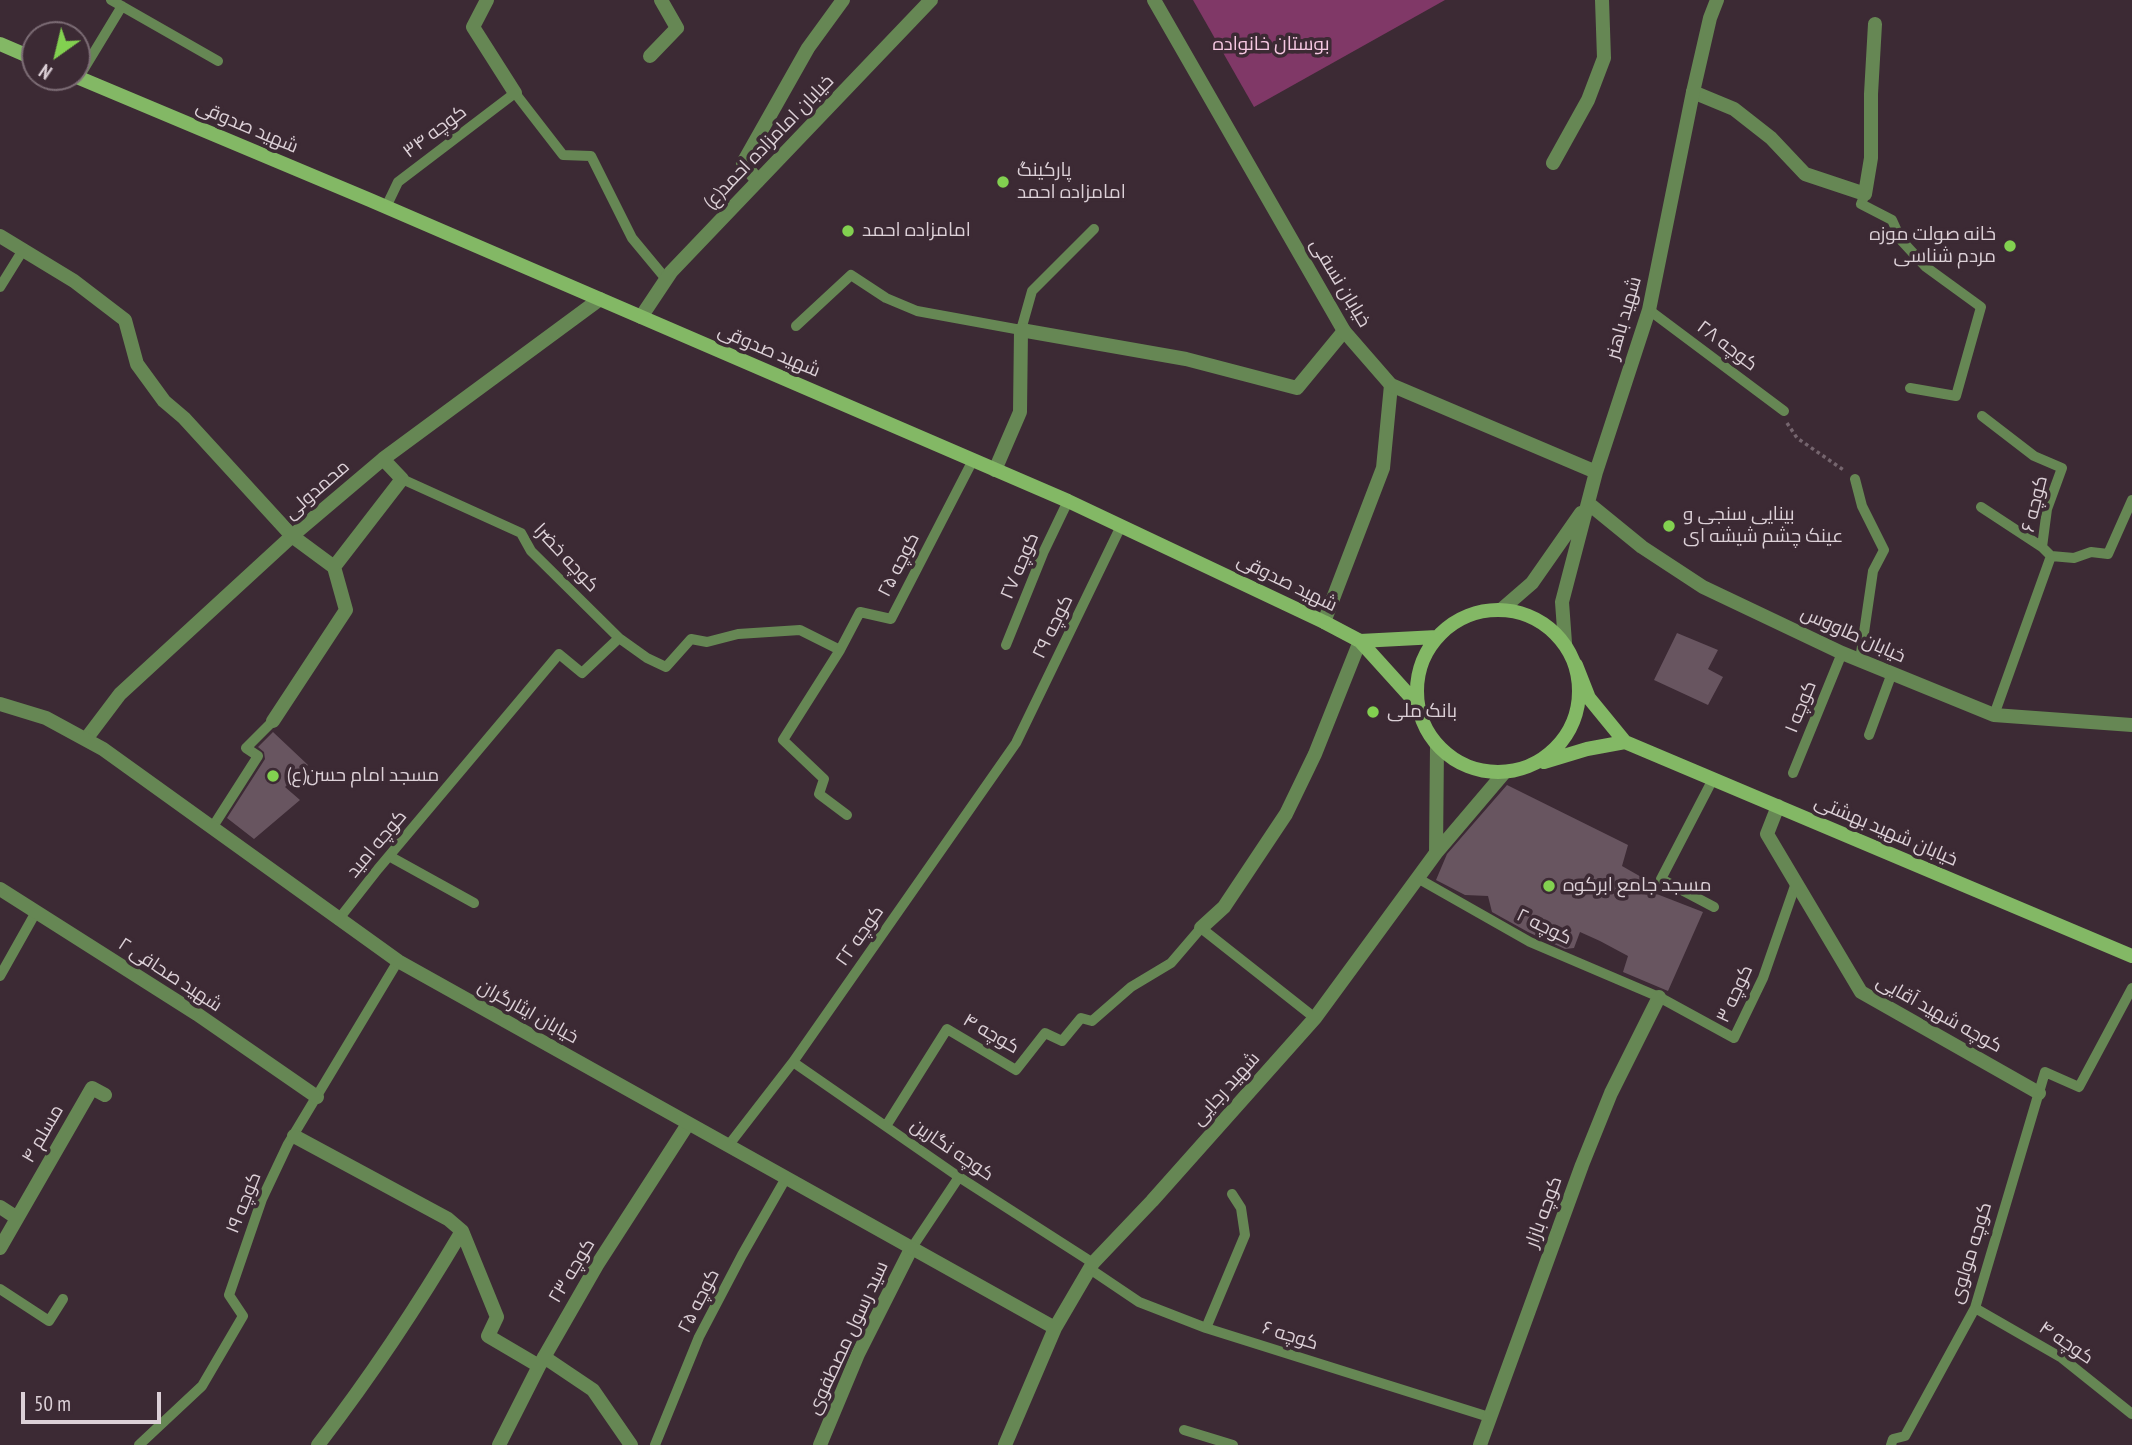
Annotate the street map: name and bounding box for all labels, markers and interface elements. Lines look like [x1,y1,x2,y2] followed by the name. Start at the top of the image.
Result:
[21,21,91,91] north arrow
[1212,34,1330,56] park label: بوستان خانواده
[34,59,56,85] text: N
[699,70,839,214] street label: خیابان امامزاده احمد(ع)
[193,95,301,159] street label: شهید صدوقی
[399,101,471,163] street label: کوچه ۳۴
[1017,160,1126,204] place label: پارکینگ امامزاده احمد
[995,174,1011,190] marker: پارکینگ امامزاده احمد
[862,220,971,242] place label: امامزاده احمد
[840,223,856,239] marker: امامزاده احمد
[1869,224,1996,268] place label: خانه صولت موزه مردم شناسی
[1305,235,1375,331] street label: خیابان نسفی
[2002,238,2018,254] marker: خانه صولت موزه مردم شناسی
[1601,274,1647,362] street label: شهید باهنر
[1692,316,1762,376] street label: کوچه ۲۸
[715,319,823,383] street label: شهید صدوقی
[280,455,354,525] street label: محمدولی
[2017,473,2053,535] street label: کوچه ۶
[1683,504,1843,548] place label: بینایی سنجی و عینک چشم شیشه ای
[1661,518,1677,534] marker: بینایی سنجی و عینک چشم شیشه ای
[529,519,603,597] street label: کوچه خضرا
[873,529,925,601] street label: کوچه ۲۵
[996,529,1044,603] street label: کوچه ۲۷
[1233,549,1341,617] street label: شهید صدوقی
[1028,591,1078,663] street label: کوچه ۲۹
[1797,602,1909,668] street label: خیابان طاووس
[1780,678,1822,736] street label: کوچه ۱
[1387,701,1457,723] place label: بانک ملی
[1365,704,1381,720] marker: بانک ملی
[287,765,439,787] place label: مسجد امام حسن(ع)
[265,768,281,784] marker: مسجد امام حسن(ع)
[1811,791,1961,871] street label: خیابان شهید بهشتی
[342,805,412,883] street label: کوچه امید
[1563,875,1711,897] place label: مسجد جامع ابرکوه
[1541,878,1557,894] marker: مسجد جامع ابرکوه
[831,901,889,971] street label: کوچه ۲۲
[1513,904,1575,950] street label: کوچه ۲
[114,933,226,1017] street label: شهید صحافی ۲
[1712,961,1758,1027] street label: کوچه ۳
[1872,970,2006,1058] street label: کوچه شهید آقایی
[474,975,582,1049] street label: خیابان ایثارگران
[959,1009,1023,1059] street label: کوچه ۴
[1187,1048,1265,1130] street label: شهید رجایی
[17,1101,69,1167] street label: مسلم ۴
[906,1114,998,1186] street label: کوچه نگارین
[221,1169,267,1237] street label: کوچه ۱۹
[1521,1173,1567,1251] street label: کوچه بازار
[1945,1200,1997,1306] street label: کوچه مولوی
[544,1235,600,1307] street label: کوچه ۲۳
[802,1258,894,1418] street label: سید رسول مصطفوی
[673,1265,725,1337] street label: کوچه ۲۵
[2034,1316,2098,1370] street label: کوچه ۴
[1259,1317,1321,1355] street label: کوچه ۶
[24,1378,164,1422] scale bar
[34,1390,71,1417] text: 50 m

